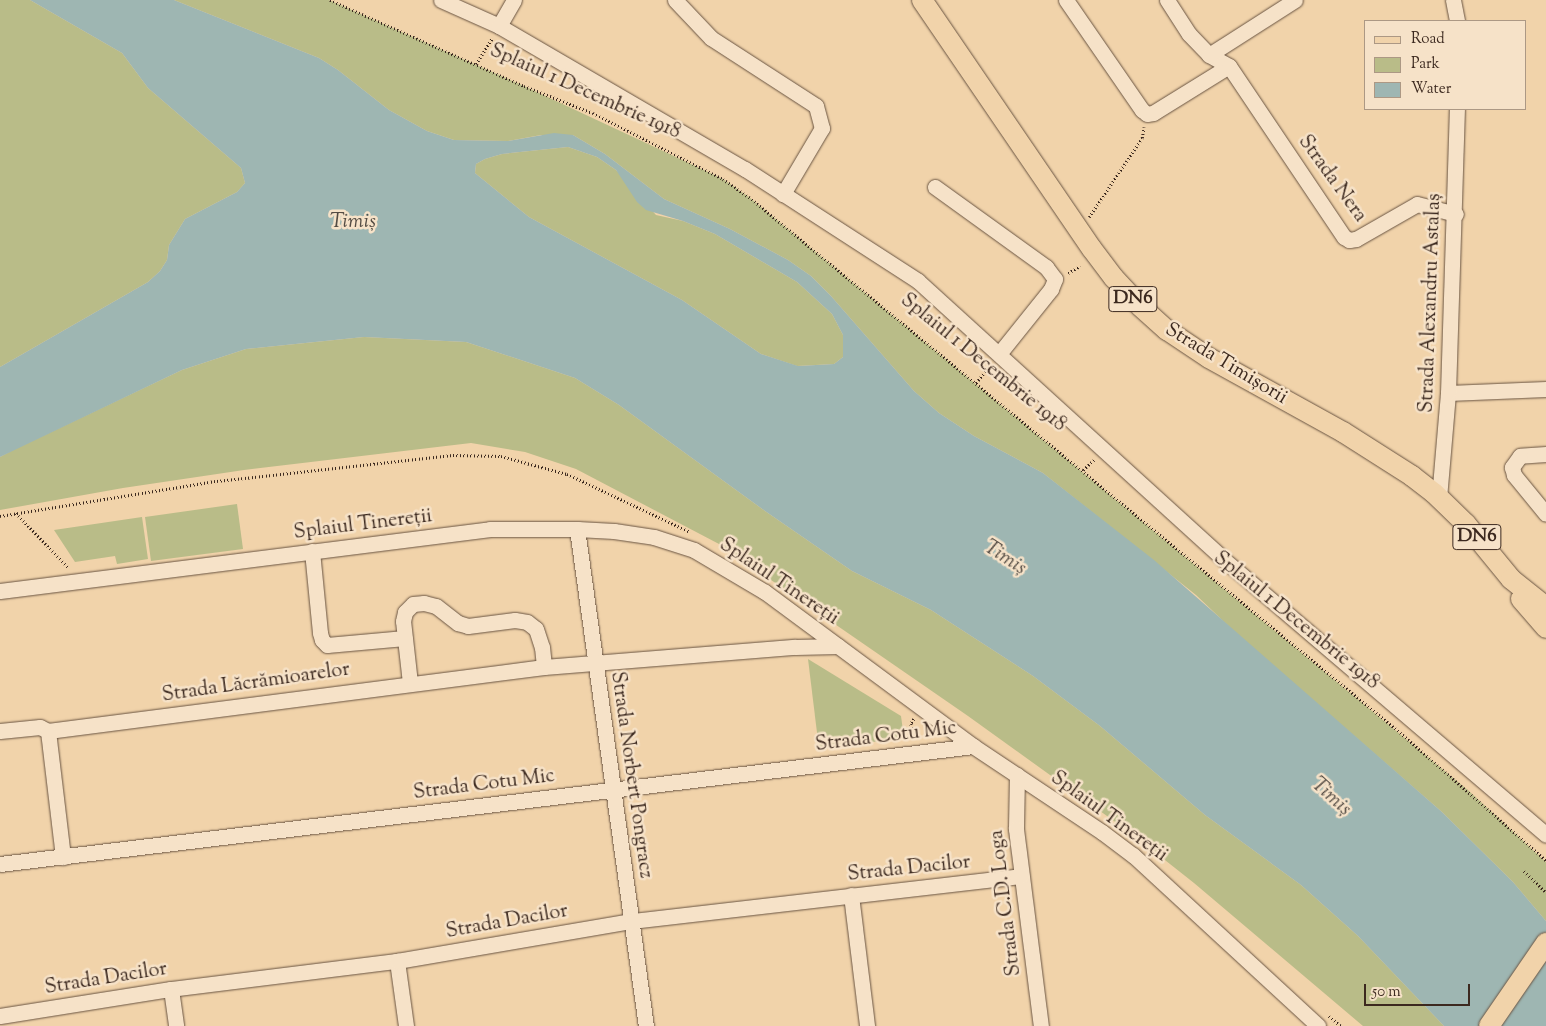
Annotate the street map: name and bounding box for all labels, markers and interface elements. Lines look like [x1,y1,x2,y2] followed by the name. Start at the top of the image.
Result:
[1364,20,1526,110] legend
[1411,29,1445,50] text: Road
[486,39,684,145] street label: Splaiul 1 Decembrie 1918
[1411,54,1440,75] text: Park
[1411,79,1451,100] text: Water
[1292,131,1372,227] street label: Strada Nera
[1415,193,1447,413] street label: Strada Alexandru Astalaș
[330,209,376,235] water label: Timiș
[1108,282,1158,316] road number: DN6
[895,289,1071,437] street label: Splaiul 1 Decembrie 1918
[1160,318,1292,410] street label: Strada Timișorii
[292,505,434,545] street label: Splaiul Tinereții
[1452,520,1502,554] road number: DN6
[715,533,843,631] street label: Splaiul Tinereții
[979,535,1031,581] water label: Timiș
[1208,547,1384,695] street label: Splaiul 1 Decembrie 1918
[161,658,351,708] street label: Strada Lăcrămioarelor
[605,670,657,880] street label: Strada Norbert Pongracz
[814,716,958,758] street label: Strada Cotu Mic
[412,764,556,806] street label: Strada Cotu Mic
[1046,766,1172,868] street label: Splaiul Tinereții
[1305,772,1357,822] water label: Timiș
[985,829,1027,977] street label: Strada C.D. Loga
[846,851,972,887] street label: Strada Dacilor
[444,899,570,945] street label: Strada Dacilor
[43,958,169,1000] street label: Strada Dacilor
[1366,974,1472,1006] scale bar
[1372,982,1401,1003] text: 50 m

